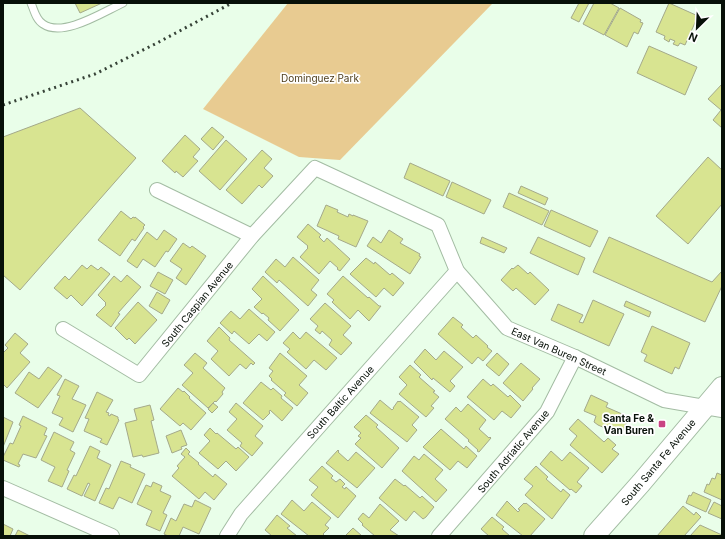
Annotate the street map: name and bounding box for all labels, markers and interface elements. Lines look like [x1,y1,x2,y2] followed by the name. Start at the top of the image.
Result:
[677,8,717,48] north arrow
[686,29,700,45] text: N
[281,72,359,84] park label: Dominguez Park
[159,259,235,349] street label: South Caspian Avenue
[510,325,609,378] street label: East Van Buren Street
[304,363,376,441] street label: South Baltic Avenue
[475,407,551,495] street label: South Adriatic Avenue
[603,412,654,436] place label: Santa Fe & Van Buren
[618,416,698,508] street label: South Santa Fe Avenue
[657,419,667,429] marker: Santa Fe & Van Buren

